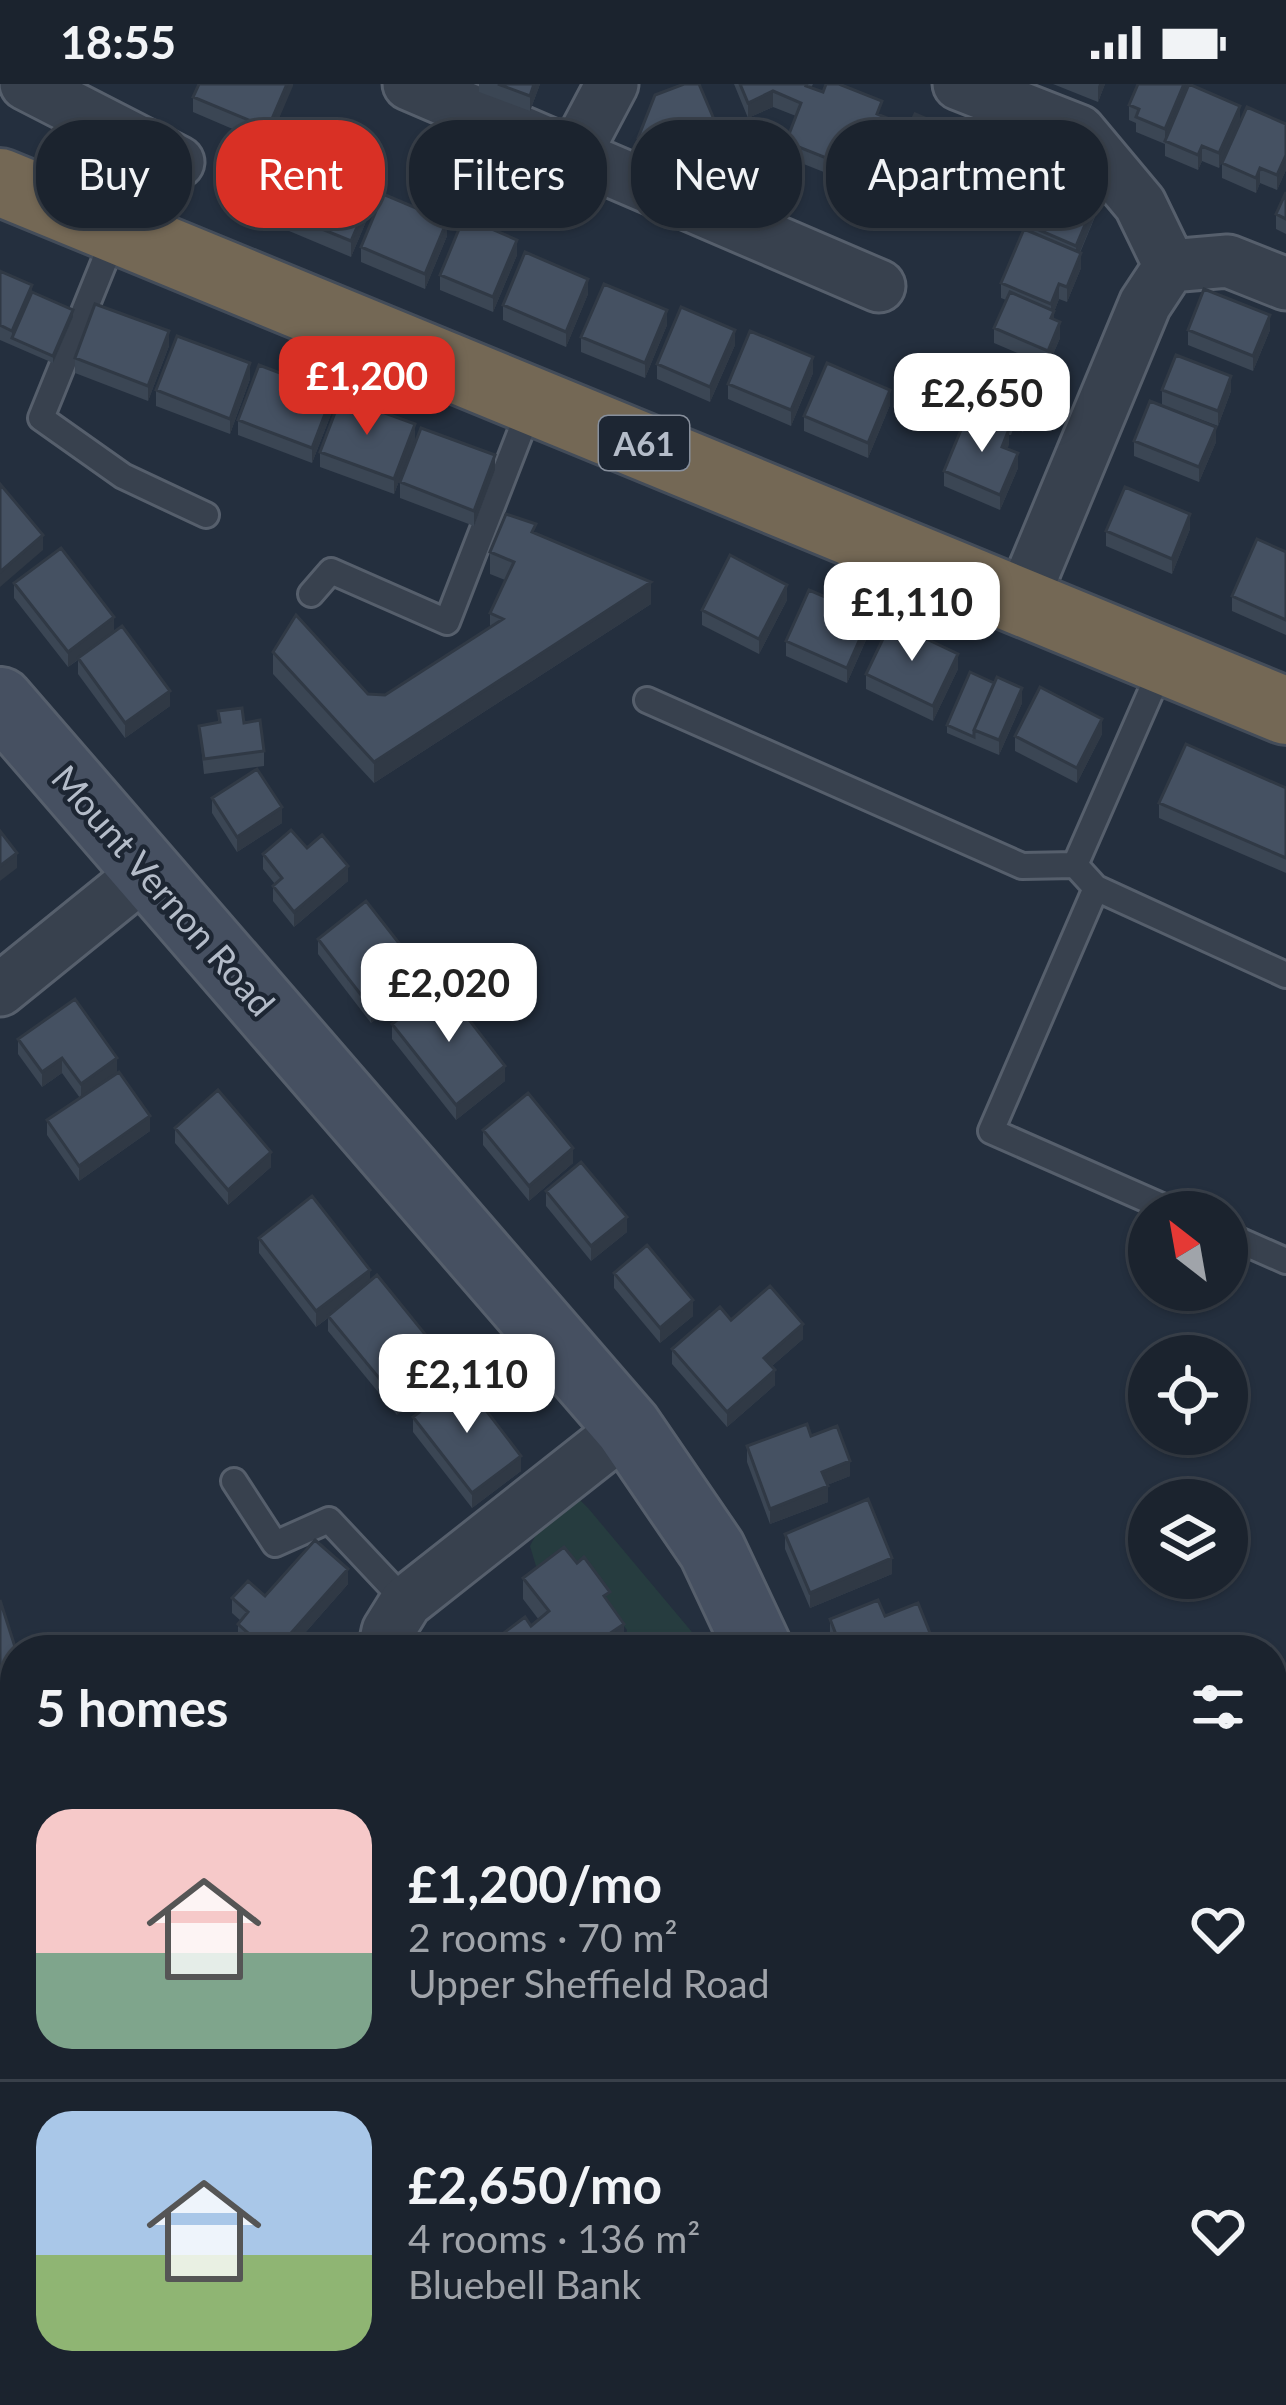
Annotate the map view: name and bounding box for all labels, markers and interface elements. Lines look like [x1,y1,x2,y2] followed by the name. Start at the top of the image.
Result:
[60,15,176,69] text: 18:55
[36,120,192,228] chip: Buy
[216,120,385,228] chip: Rent
[409,120,607,228] chip: Filters
[631,120,802,228] chip: New
[826,120,1108,228] chip: Apartment
[269,336,465,438] pin: £1,200
[306,352,428,398] text: £1,200
[884,353,1080,455] pin: £2,650
[921,369,1043,415] text: £2,650
[599,416,689,470] road number: A61
[814,562,1010,664] pin: £1,110
[851,578,973,624] text: £1,110
[43,756,285,1024] street label: Mount Vernon Road
[351,943,547,1045] pin: £2,020
[388,959,510,1005] text: £2,020
[1128,1191,1248,1311] north arrow
[1128,1191,1248,1599] map controls
[369,1334,565,1436] pin: £2,110
[1128,1335,1248,1455] button: locate
[406,1350,528,1396] text: £2,110
[1128,1479,1248,1599] button: layers
[1185,1674,1251,1740] icon: filters
[36,1677,228,1738] text: 5 homes
[408,1853,662,1914] text: £1,200/mo
[132,1857,276,2001] icon: home
[1185,1896,1251,1962] icon: heart
[408,1914,678,1960] text: 2 rooms · 70 m²
[408,1960,770,2006] text: Upper Sheffield Road
[408,2154,662,2215] text: £2,650/mo
[132,2159,276,2303] icon: home
[1185,2198,1251,2264] icon: heart
[408,2215,700,2261] text: 4 rooms · 136 m²
[408,2261,641,2307] text: Bluebell Bank

